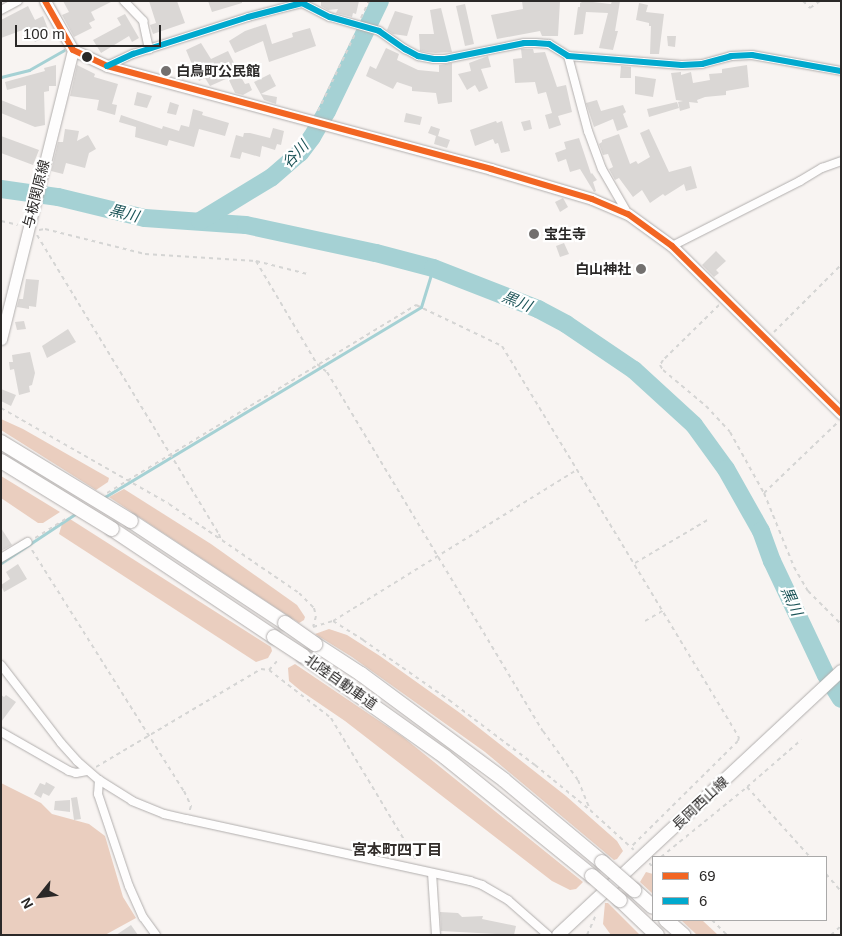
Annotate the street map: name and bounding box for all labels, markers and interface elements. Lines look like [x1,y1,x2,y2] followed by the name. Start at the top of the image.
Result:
[18,15,164,47] scale bar
[23,25,65,42] text: 100 m
[82,52,92,62] unlabelled marker
[176,63,260,79] place label: 白鳥町公民館
[160,65,172,77] marker: 白鳥町公民館
[278,137,312,171] water label: 谷川
[19,158,53,230] street label: 与板関原線
[107,201,141,225] water label: 黒川
[544,226,586,242] place label: 宝生寺
[528,228,540,240] marker: 宝生寺
[575,261,631,277] place label: 白山神社
[635,263,647,275] marker: 白山神社
[500,287,534,315] water label: 黒川
[778,584,806,618] water label: 黒川
[302,651,380,713] street label: 北陸自動車道
[669,773,731,833] street label: 長岡西山線
[352,841,442,859] district label: 宮本町四丁目
[652,856,827,921] legend
[699,867,716,884] text: 69
[15,871,65,921] north arrow
[699,892,707,909] text: 6
[17,895,36,912] text: N

